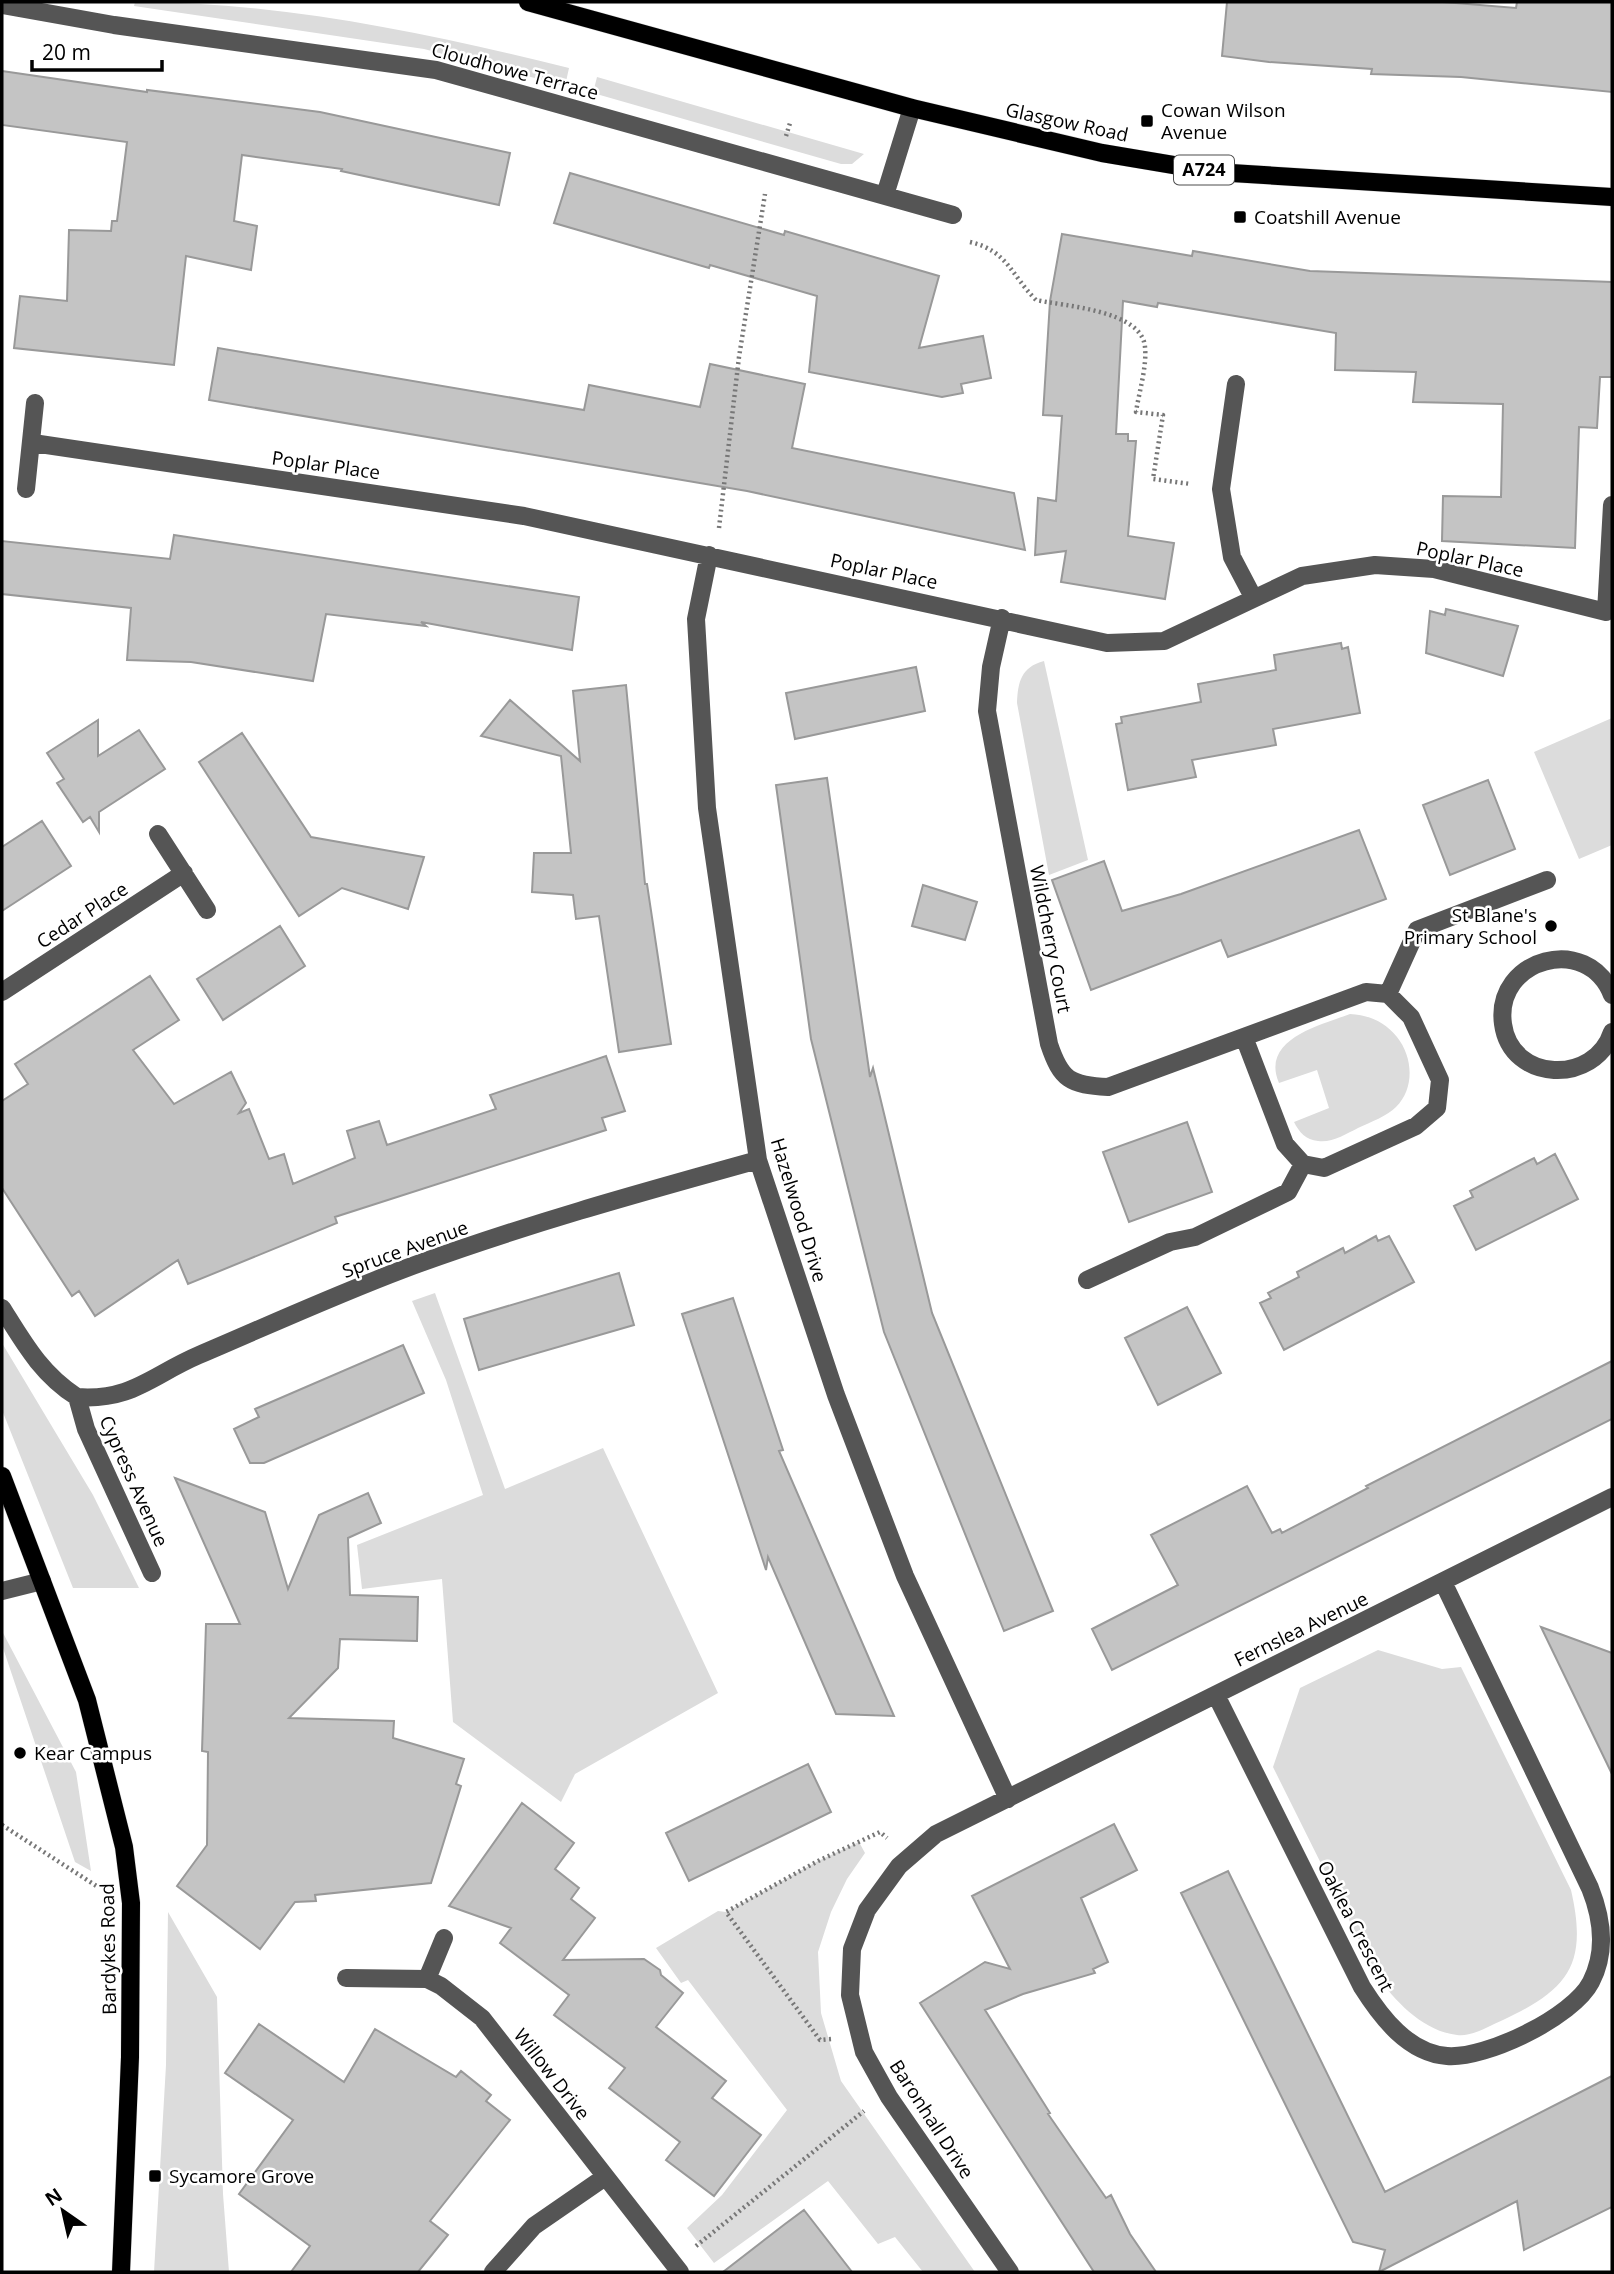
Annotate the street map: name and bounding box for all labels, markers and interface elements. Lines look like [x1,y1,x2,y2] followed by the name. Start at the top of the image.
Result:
[32,28,161,72] scale bar
[429,36,601,106] street label: Cloudhowe Terrace
[42,38,91,66] text: 20 m
[1003,96,1131,148] street label: Glasgow Road
[1161,97,1286,145] place label: Cowan Wilson Avenue
[1139,113,1155,129] marker: Cowan Wilson Avenue
[1174,155,1234,184] road number: A724
[1254,204,1401,230] place label: Coatshill Avenue
[1232,209,1248,225] marker: Coatshill Avenue
[270,445,382,485] street label: Poplar Place
[1414,535,1526,583] street label: Poplar Place
[828,547,940,595] street label: Poplar Place
[1024,863,1078,1015] street label: Wildcherry Court
[31,876,133,954] street label: Cedar Place
[1404,902,1537,950] place label: St Blane's Primary School
[1543,918,1559,934] marker: St Blane's Primary School
[765,1135,833,1285] street label: Hazelwood Drive
[338,1214,472,1284] street label: Spruce Avenue
[93,1411,175,1551] street label: Cypress Avenue
[1230,1585,1372,1673] street label: Fernslea Avenue
[34,1740,152,1766] place label: Kear Campus
[12,1745,28,1761] marker: Kear Campus
[1312,1856,1400,1996] street label: Oaklea Crescent
[94,1883,122,2015] street label: Bardykes Road
[508,2023,596,2125] street label: Willow Drive
[884,2054,980,2184] street label: Baronhall Drive
[169,2163,314,2189] place label: Sycamore Grove
[147,2168,163,2184] marker: Sycamore Grove
[28,2176,98,2246] north arrow
[40,2182,67,2212] text: N

